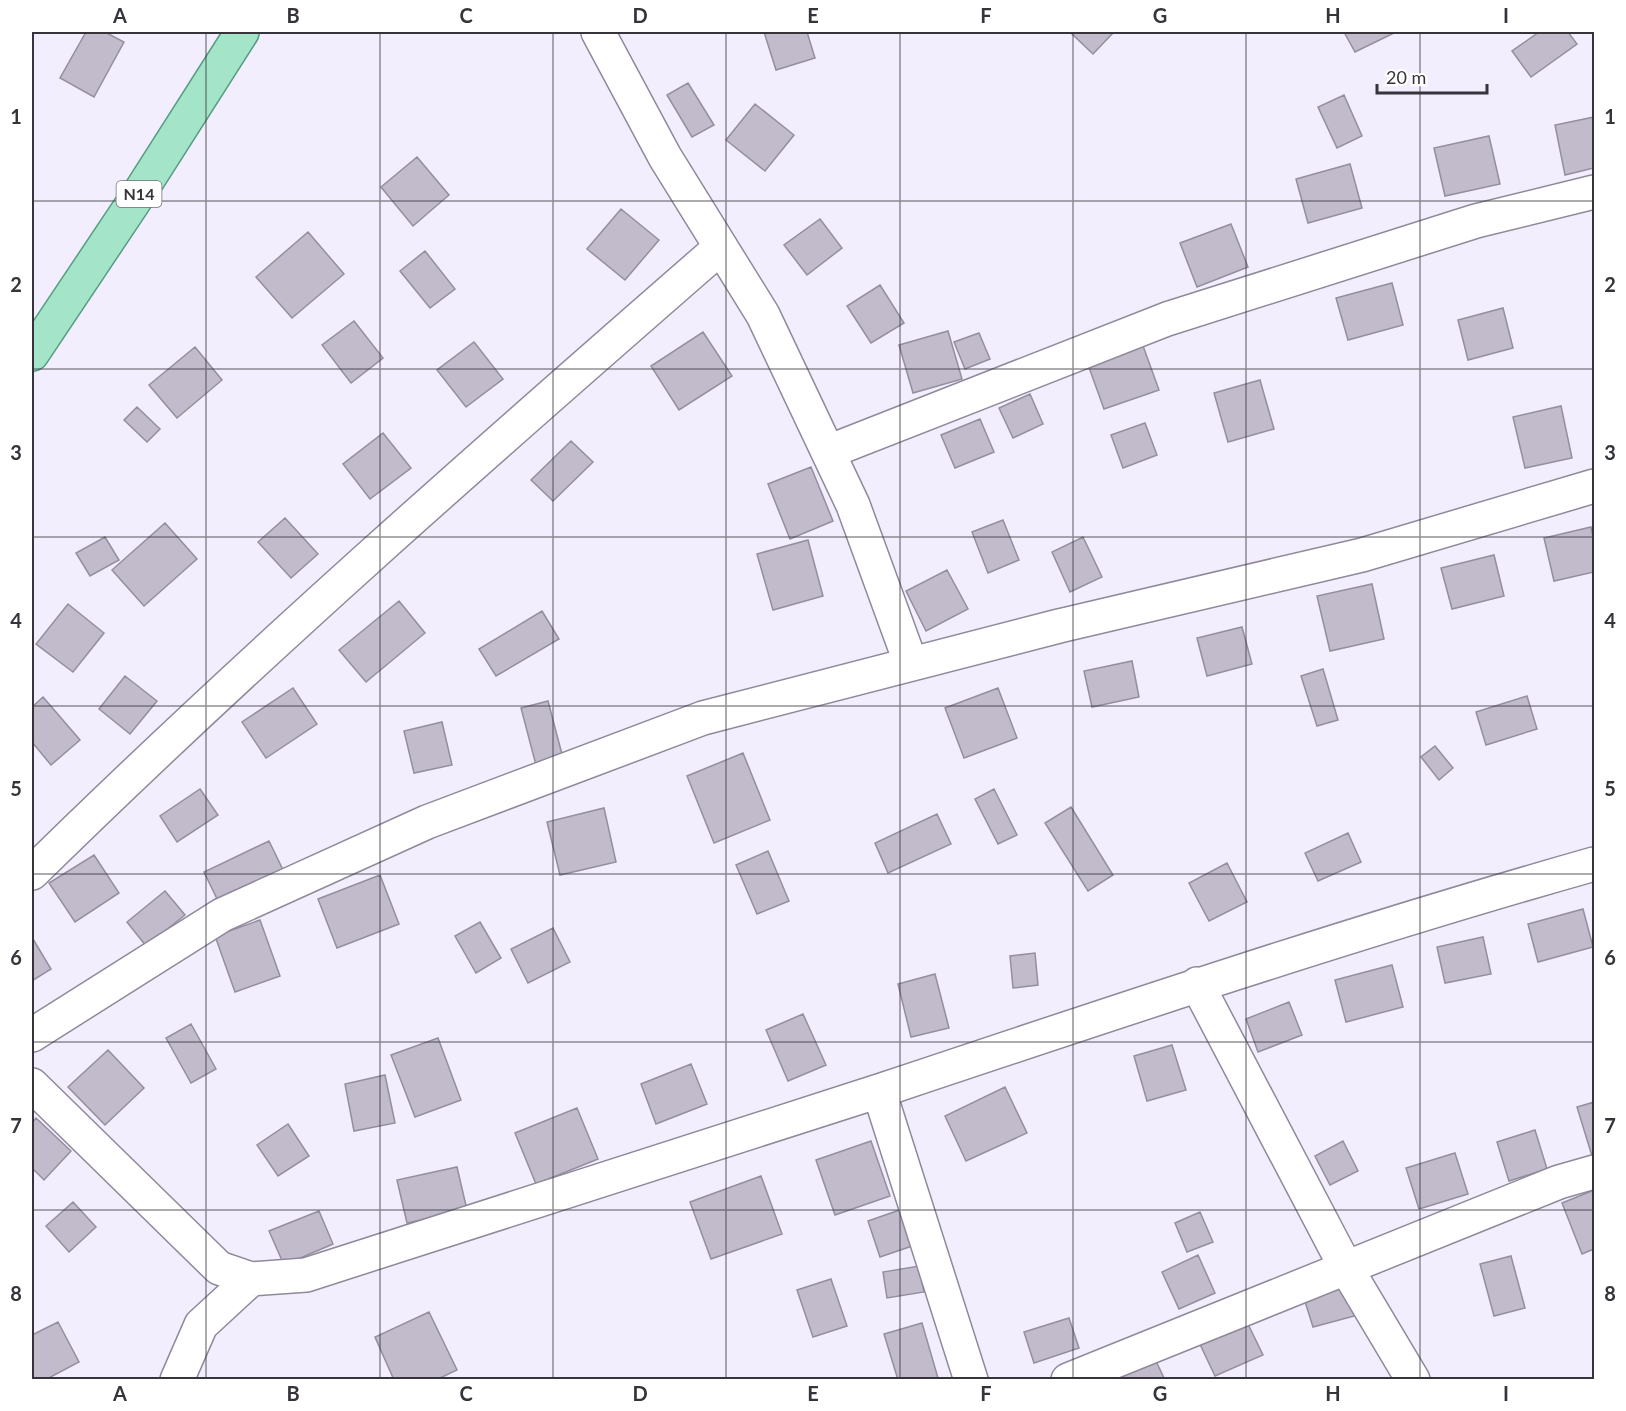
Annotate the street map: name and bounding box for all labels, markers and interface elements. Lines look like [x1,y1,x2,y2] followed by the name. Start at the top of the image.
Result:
[112,3,127,27] text: A
[286,3,300,27] text: B
[459,3,473,27] text: C
[632,3,648,27] text: D
[807,3,819,27] text: E
[980,3,992,27] text: F
[1153,3,1167,27] text: G
[1325,3,1341,27] text: H
[1503,3,1509,27] text: I
[1377,57,1486,95] scale bar
[1386,66,1426,88] text: 20 m
[10,104,22,128] text: 1
[1604,104,1616,128] text: 1
[116,181,162,207] road number: N14
[10,272,22,296] text: 2
[1604,272,1616,296] text: 2
[10,440,22,464] text: 3
[1604,440,1616,464] text: 3
[10,608,22,632] text: 4
[1604,608,1616,632] text: 4
[10,776,22,800] text: 5
[1604,776,1616,800] text: 5
[10,945,22,969] text: 6
[1604,945,1616,969] text: 6
[10,1113,22,1137] text: 7
[1604,1113,1616,1137] text: 7
[10,1281,22,1305] text: 8
[1604,1281,1616,1305] text: 8
[112,1381,127,1405] text: A
[286,1381,300,1405] text: B
[459,1381,473,1405] text: C
[632,1381,648,1405] text: D
[807,1381,819,1405] text: E
[980,1381,992,1405] text: F
[1153,1381,1167,1405] text: G
[1325,1381,1341,1405] text: H
[1503,1381,1509,1405] text: I

